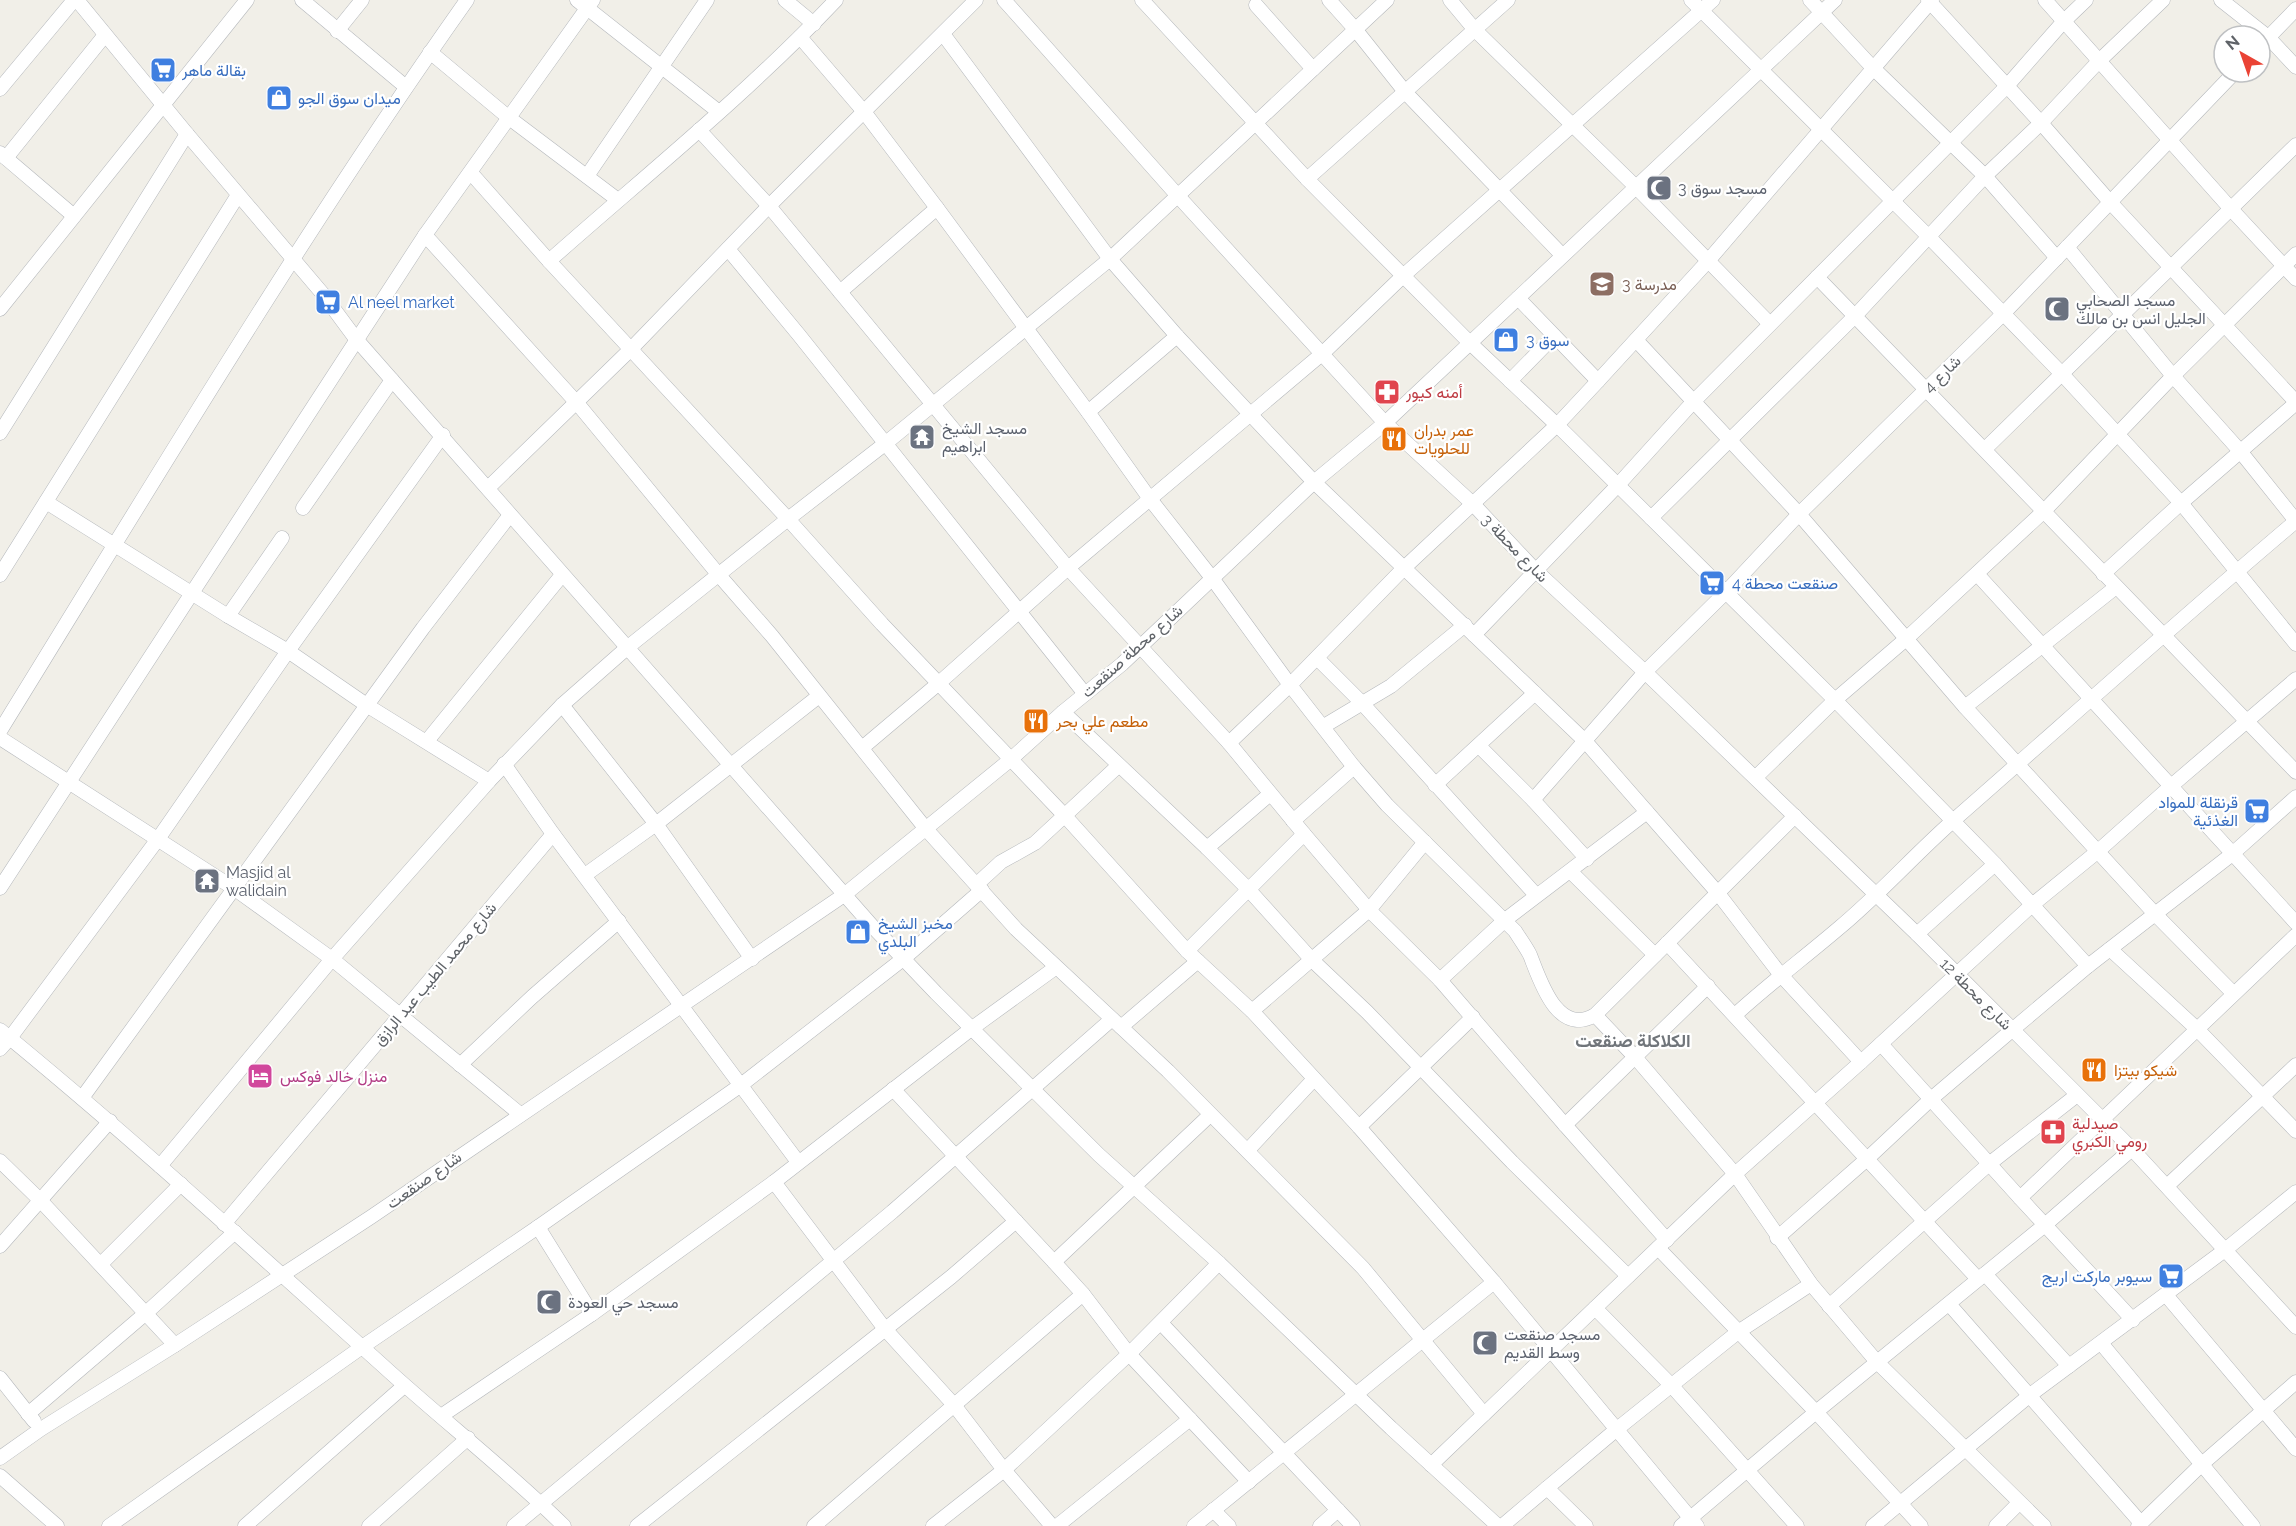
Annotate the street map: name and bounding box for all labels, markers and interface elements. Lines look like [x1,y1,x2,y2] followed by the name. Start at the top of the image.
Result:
[2212,24,2272,84] north arrow
[2222,32,2243,54] text: N
[148,55,178,85] supermarket icon: بقالة ماهر
[181,61,246,81] place label: بقالة ماهر
[264,83,294,113] shop icon: ميدان سوق الجو
[298,89,401,109] place label: ميدان سوق الجو
[1644,173,1674,203] mosque icon: مسجد سوق 3
[1678,179,1767,199] place label: مسجد سوق 3
[1587,269,1617,299] school or university icon: مدرسة 3
[1622,275,1677,295] place label: مدرسة 3
[313,287,343,317] supermarket icon: Al neel market
[2076,291,2206,329] place label: مسجد الصحابي الجليل انس بن مالك
[348,293,455,312] place label: Al neel market
[2042,294,2072,324] mosque icon: مسجد الصحابي الجليل انس بن مالك
[1491,325,1521,355] shop icon: سوق 3
[1526,331,1569,351] place label: سوق 3
[1919,351,1966,398] street label: شارع 4
[1372,377,1402,407] pharmacy icon: أمنه كيور
[1405,383,1463,403] place label: أمنه كيور
[942,419,1027,457] place label: مسجد الشيخ ابراهيم
[1414,421,1474,459] place label: عمر بدران للحلويات
[907,422,937,452] temple icon: مسجد الشيخ ابراهيم
[1379,424,1409,454] restaurant icon: عمر بدران للحلويات
[1476,510,1552,587] street label: شارع محطة 3
[1697,568,1727,598] supermarket icon: صنقعت محطة 4
[1732,574,1838,593] place label: صنقعت محطة 4
[1077,601,1188,703] street label: شارع محطة صنقعت
[1021,706,1051,736] restaurant icon: مطعم علي بحر
[1055,712,1148,735] place label: مطعم علي بحر
[2158,793,2238,830] place label: قرنقلة للمواد الغذئية
[2242,796,2272,826] supermarket icon: قرنقلة للمواد الغذئية
[226,863,291,900] place label: Masjid al walidain
[192,866,222,896] temple icon: Masjid al walidain
[370,899,502,1051] street label: شارع محمد الطيب عبد الرازق
[878,914,953,955] place label: مخبز الشيخ البلدي
[843,917,873,947] shop icon: مخبز الشيخ البلدي
[1935,954,2016,1035] street label: شارع محطة 12
[1575,1030,1691,1051] district label: الكلاكلة صنقعت
[2079,1055,2109,1085] restaurant icon: شيكو بيتزا
[245,1061,275,1091] hotel icon: منزل خالد فوكس
[2114,1061,2177,1081] place label: شيكو بيتزا
[280,1067,387,1087] place label: منزل خالد فوكس
[2072,1114,2147,1155] place label: صيدلية رومي الكبري
[2038,1117,2068,1147] pharmacy icon: صيدلية رومي الكبري
[383,1147,466,1214] street label: شارع صنقعت
[2156,1261,2186,1291] supermarket icon: سيوبر ماركت اريج
[2042,1267,2152,1288] place label: سيوبر ماركت اريج
[534,1287,564,1317] mosque icon: مسجد حي العودة
[568,1293,678,1316] place label: مسجد حي العودة
[1504,1325,1600,1363] place label: مسجد صنقعت وسط القديم
[1470,1328,1500,1358] mosque icon: مسجد صنقعت وسط القديم

